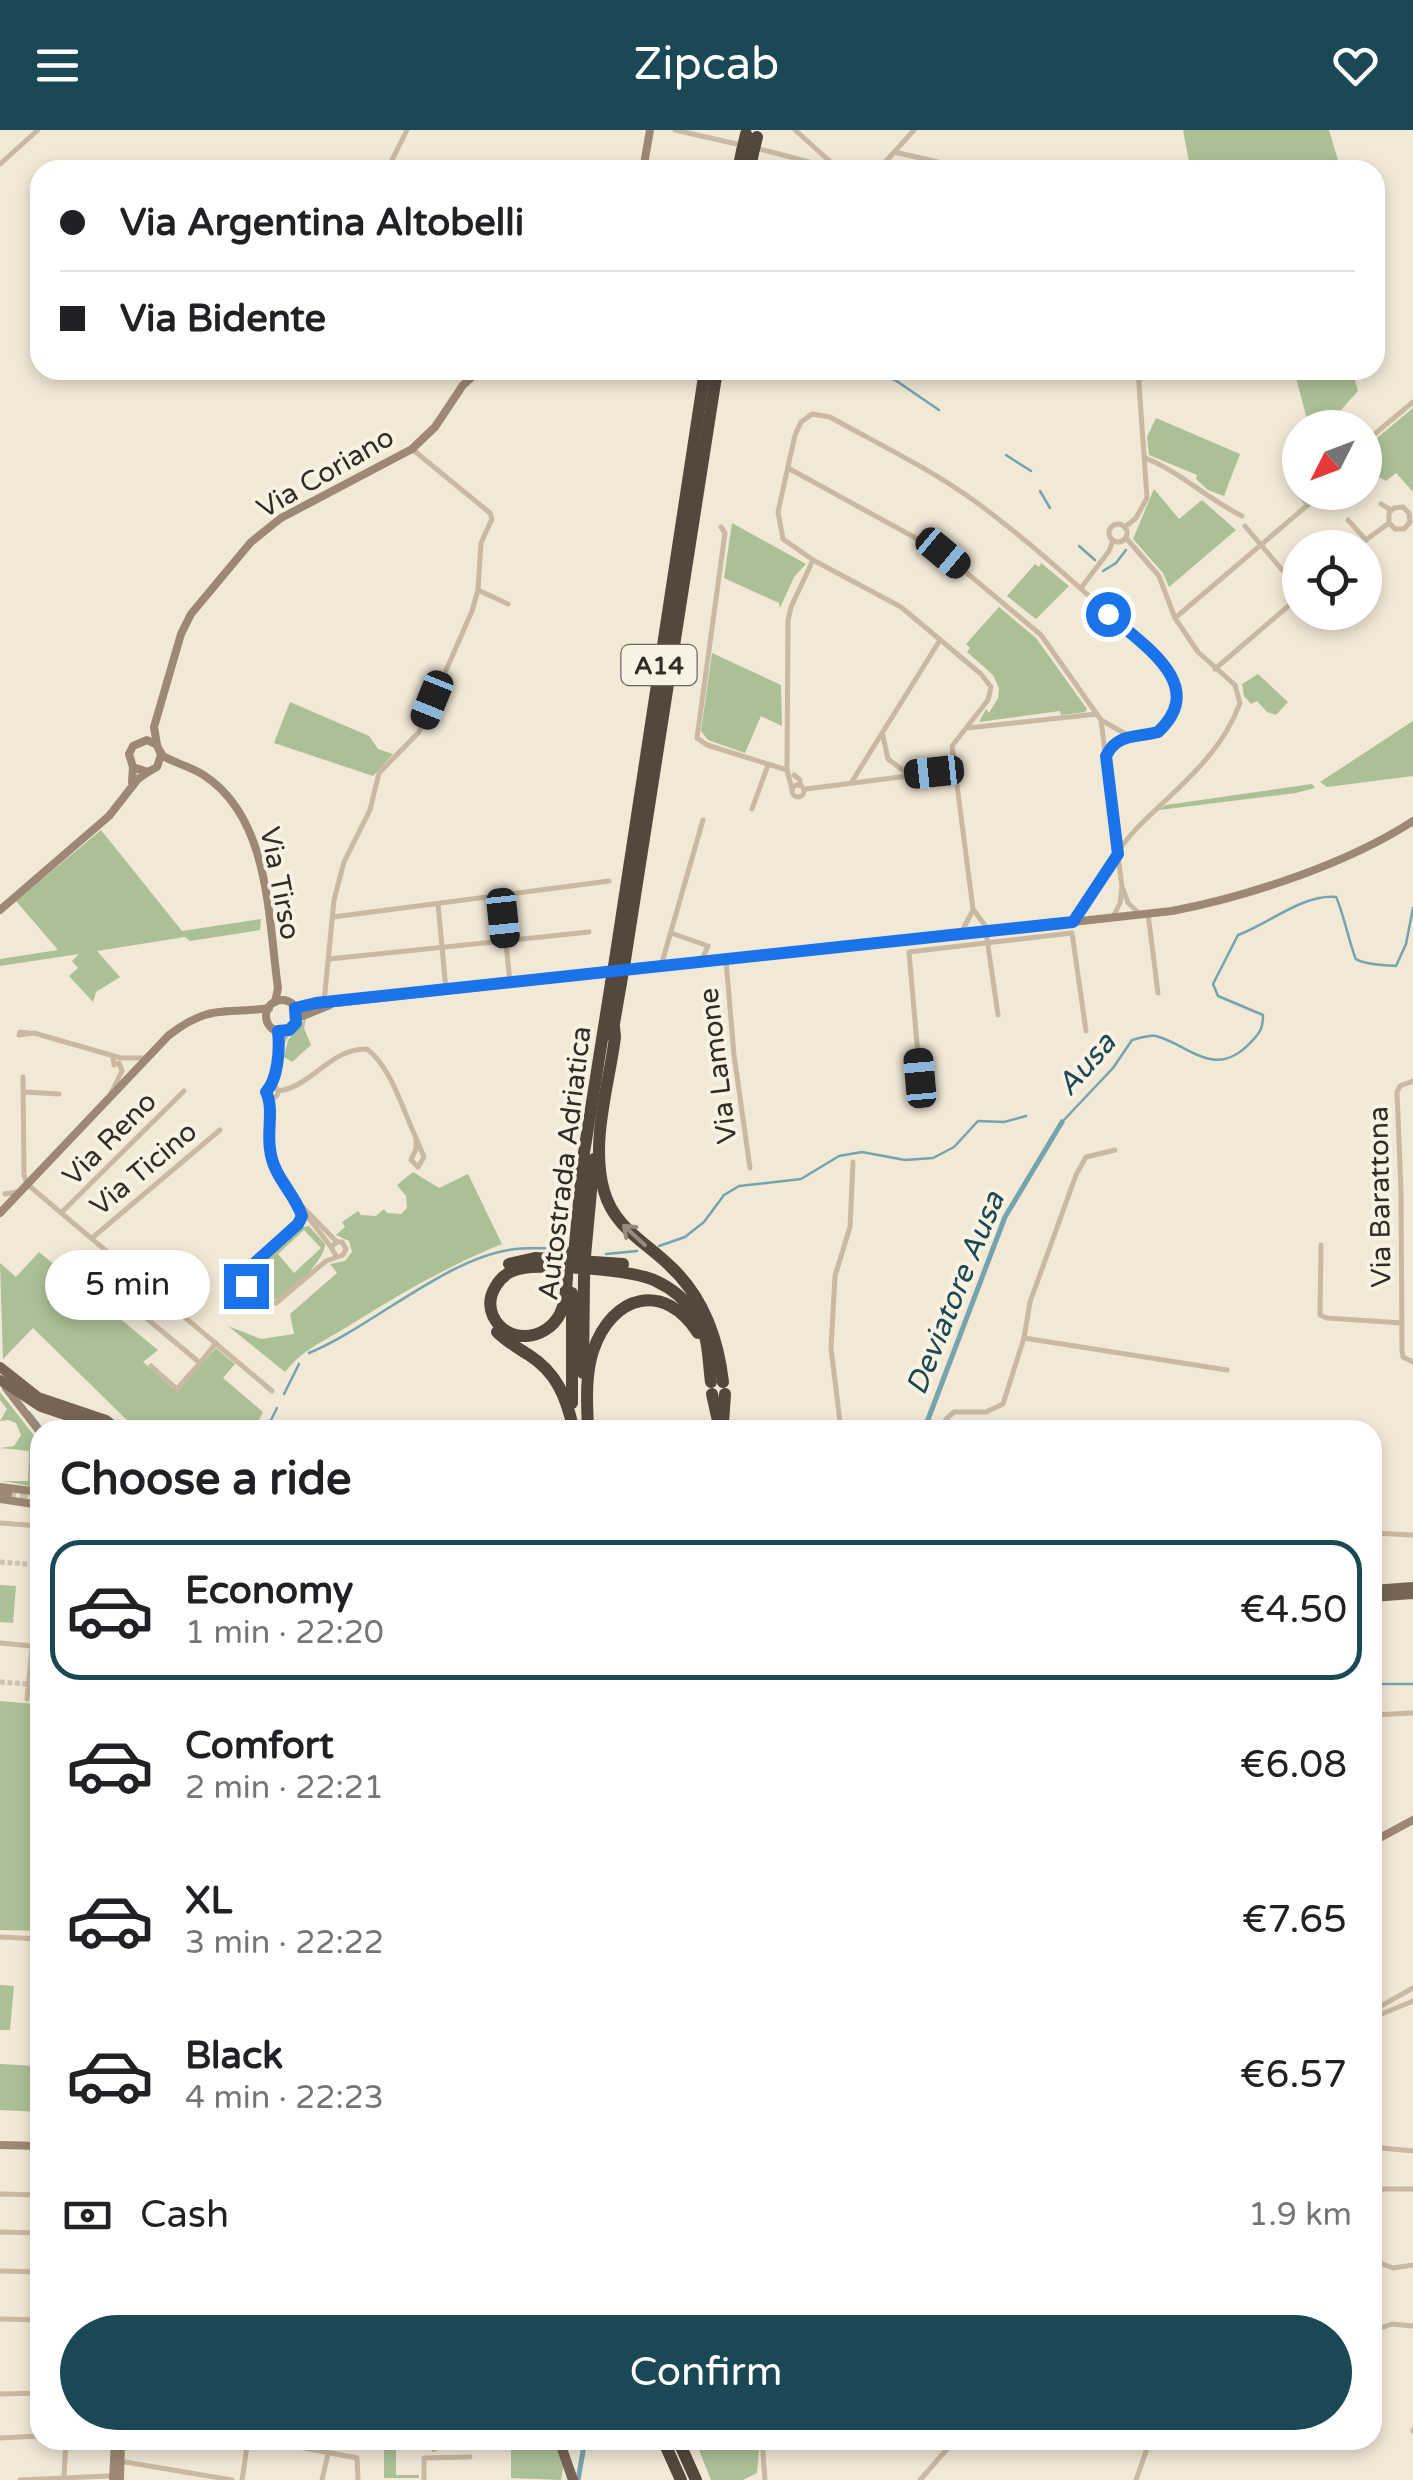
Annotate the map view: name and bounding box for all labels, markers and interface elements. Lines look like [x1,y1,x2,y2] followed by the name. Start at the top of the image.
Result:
[30,38,85,93] icon: menu
[634,38,779,92] text: Zipcab
[1328,38,1383,93] icon: heart
[120,200,524,246] text: Via Argentina Altobelli
[120,296,326,342] text: Via Bidente
[1282,410,1382,510] north arrow
[1282,410,1382,630] map controls
[251,420,400,526] street label: Via Coriano
[910,522,976,584] car
[1282,530,1382,630] button: locate
[1086,592,1131,637] route start
[622,645,696,685] road number: A14
[407,667,457,733] car
[903,754,965,790] car
[252,824,308,942] street label: Via Tirso
[485,887,521,949] car
[692,986,744,1146] street label: Via Lamone
[531,1024,599,1302] street label: Autostrada Adriatica
[1049,1024,1125,1103] water label: Ausa
[902,1047,938,1109] car
[56,1085,164,1193] street label: Via Reno
[1361,1106,1399,1288] street label: Via Barattona
[83,1114,204,1223] street label: Via Ticino
[898,1185,1013,1400] water label: Deviatore Ausa
[622,1223,646,1247] one-way arrow
[46,1251,211,1321] callout: 5 min
[224,1264,269,1309] route end
[85,1266,170,1304] text: 5 min
[60,1453,351,1507] text: Choose a ride
[65,1565,155,1655] icon: car
[185,1568,353,1614] text: Economy
[1240,1587,1347,1633] text: €4.50
[185,1614,384,1652] text: 1 min · 22:20
[65,1720,155,1810] icon: car
[185,1723,334,1769] text: Comfort
[1240,1742,1347,1788] text: €6.08
[185,1769,384,1807] text: 2 min · 22:21
[65,1875,155,1965] icon: car
[185,1878,232,1924] text: XL
[1242,1897,1347,1943] text: €7.65
[185,1924,384,1962] text: 3 min · 22:22
[65,2030,155,2120] icon: car
[185,2033,283,2079] text: Black
[1240,2052,1347,2098] text: €6.57
[185,2079,384,2117] text: 4 min · 22:23
[60,2188,115,2243] icon: cash
[140,2192,229,2238] text: Cash
[1248,2196,1352,2234] text: 1.9 km
[60,2315,1352,2430] button: Confirm

